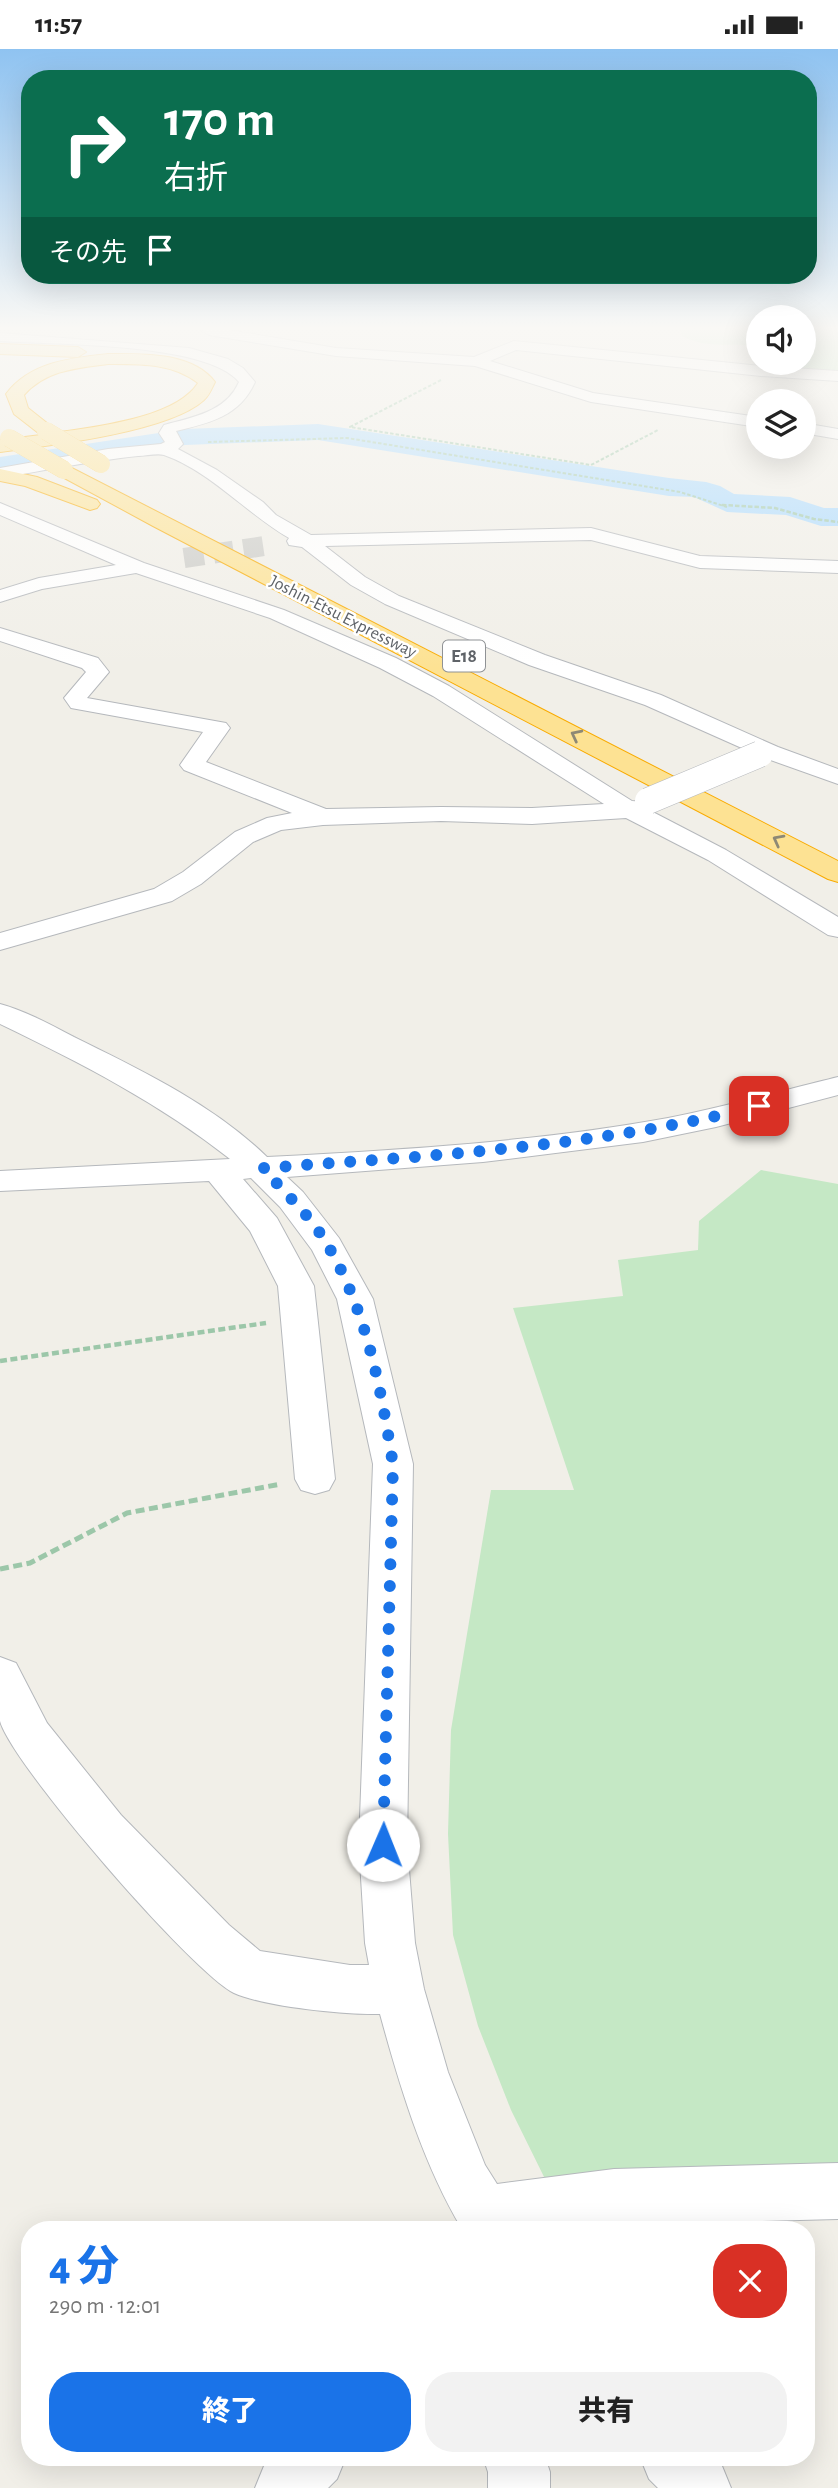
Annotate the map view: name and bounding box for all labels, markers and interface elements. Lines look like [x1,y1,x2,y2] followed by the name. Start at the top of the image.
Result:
[35,11,82,37] text: 11:57
[164,96,275,145] text: 170 m
[49,98,140,189] icon: right
[164,162,228,194] text: 右折
[141,231,179,269] icon: arrive
[49,240,127,266] text: その先
[746,305,816,459] map controls
[746,305,816,375] button: sound
[746,389,816,459] button: layers
[267,572,420,662] street label: Joshin-Etsu Expressway
[443,641,485,671] road number: E18
[571,730,583,744] one-way arrow
[773,835,785,848] one-way arrow
[729,1076,789,1136] pin
[740,1087,778,1125] icon: arrive
[346,1808,420,1882] position arrow
[713,2244,787,2318] button: close
[49,2246,119,2288] text: 4 分
[49,2295,161,2318] text: 290 m · 12:01
[49,2372,411,2452] button: 終了
[425,2372,787,2452] button: 共有

